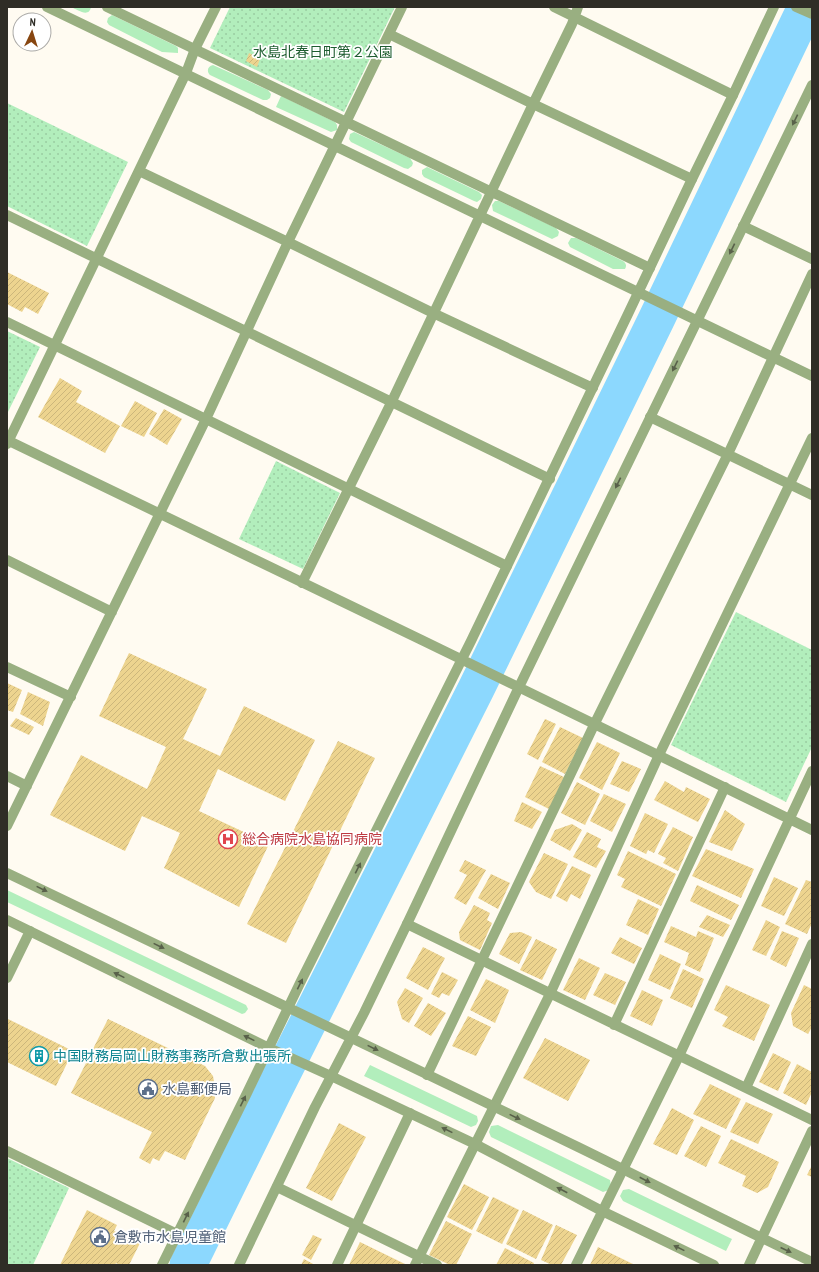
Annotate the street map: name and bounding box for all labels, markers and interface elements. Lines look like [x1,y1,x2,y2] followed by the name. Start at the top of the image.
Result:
[12,12,52,52] north arrow
[29,15,36,29] text: N
[253,43,393,61] park label: 水島北春日町第２公園
[792,114,798,125] one-way arrow
[729,244,735,255] one-way arrow
[672,360,678,372] one-way arrow
[615,477,621,489] one-way arrow
[217,828,239,850] hospital icon: 総合病院水島協同病院
[242,830,382,848] place label: 総合病院水島協同病院
[355,862,361,873] one-way arrow
[36,886,48,892] one-way arrow
[154,943,165,949] one-way arrow
[114,972,125,978] one-way arrow
[297,978,303,989] one-way arrow
[243,1035,255,1041] one-way arrow
[28,1045,50,1067] building icon: 中国財務局岡山財務事務所倉敷出張所
[367,1045,379,1051] one-way arrow
[53,1047,291,1065] place label: 中国財務局岡山財務事務所倉敷出張所
[137,1078,159,1100] public building icon: 水島郵便局
[162,1080,232,1098] place label: 水島郵便局
[240,1095,247,1107] one-way arrow
[509,1114,521,1120] one-way arrow
[441,1127,453,1133] one-way arrow
[639,1177,650,1183] one-way arrow
[557,1187,568,1193] one-way arrow
[182,1212,189,1223] one-way arrow
[89,1226,111,1248] public building icon: 倉敷市水島児童館
[114,1228,226,1246] place label: 倉敷市水島児童館
[673,1245,684,1251] one-way arrow
[781,1247,792,1253] one-way arrow

